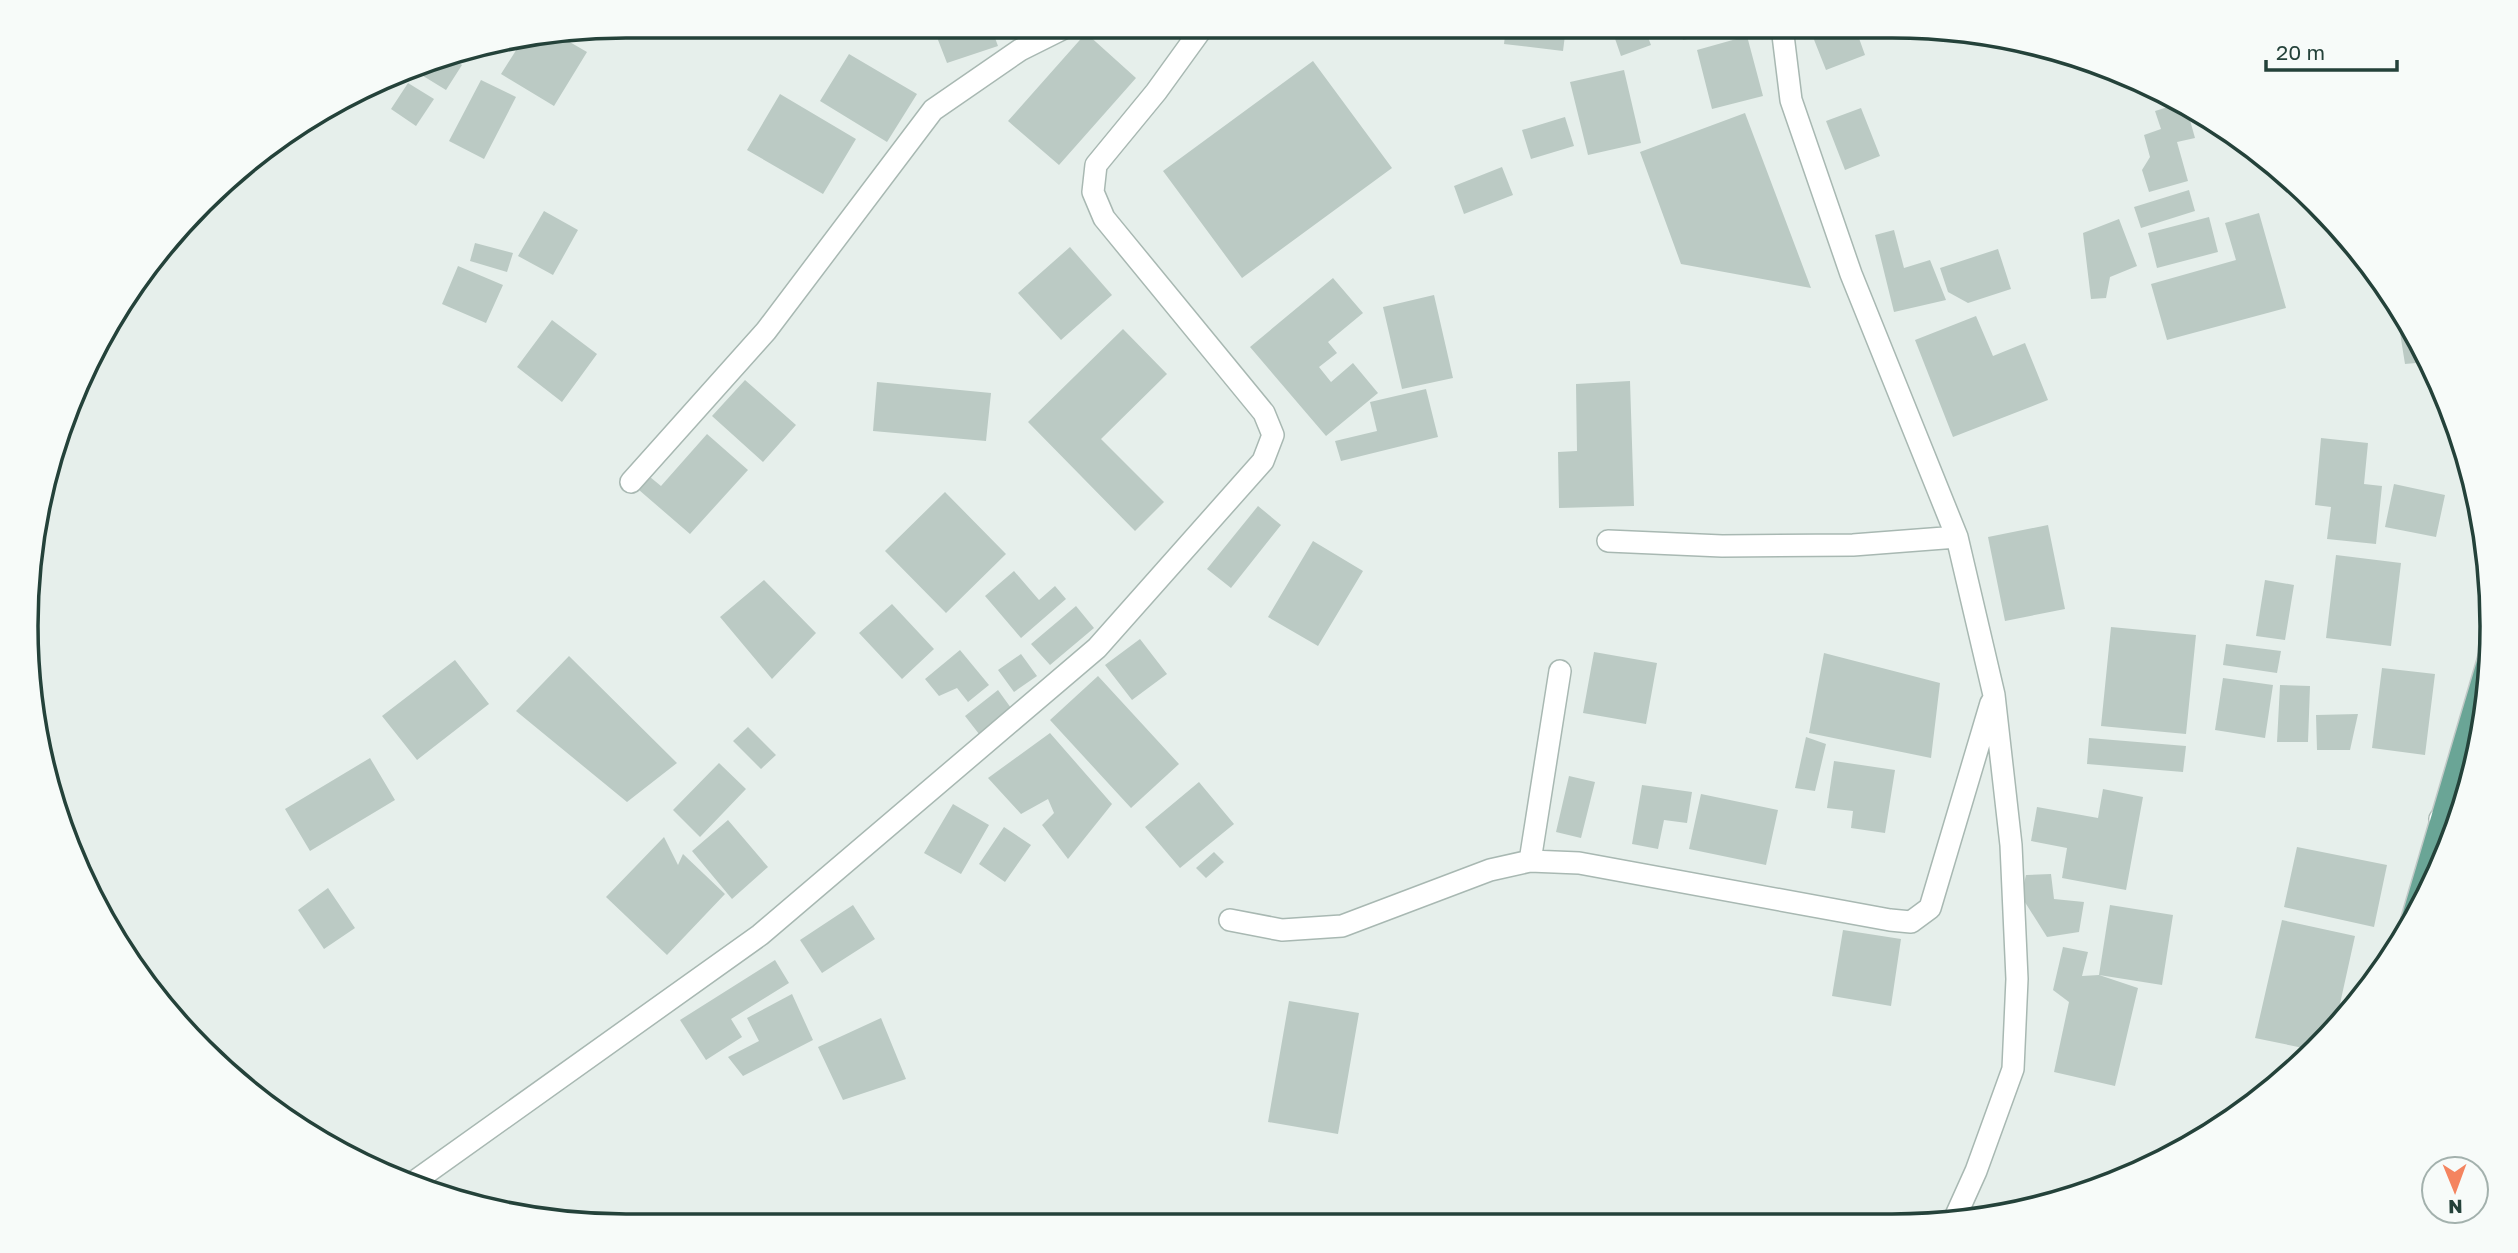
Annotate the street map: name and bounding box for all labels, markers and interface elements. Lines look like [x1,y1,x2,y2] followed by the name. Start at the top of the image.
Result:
[2266,28,2397,72] scale bar
[2276,39,2325,65] text: 20 m
[2420,1155,2490,1225] north arrow
[2448,1196,2463,1219] text: N

